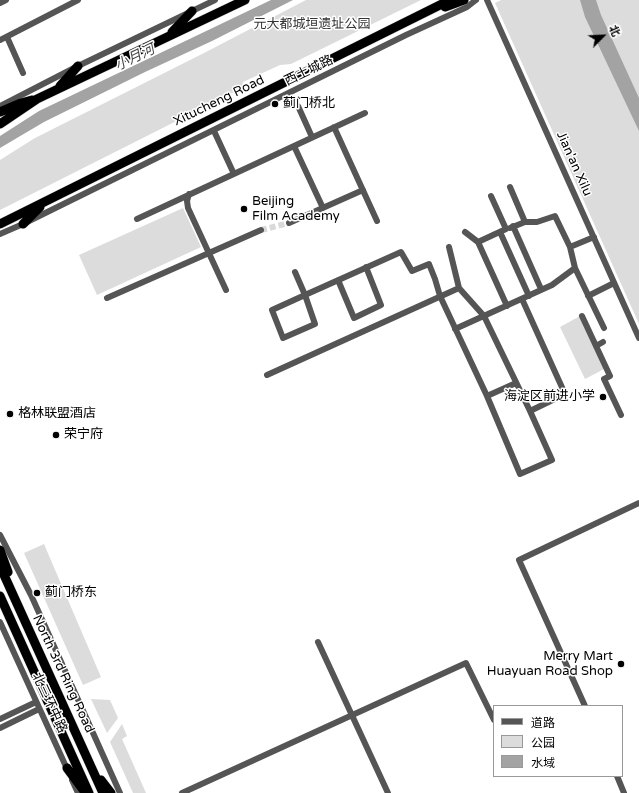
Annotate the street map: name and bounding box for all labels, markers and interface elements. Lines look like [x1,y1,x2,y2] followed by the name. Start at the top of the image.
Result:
[583,16,623,56] north arrow
[254,17,370,33] park label: 元大都城垣遗址公园
[606,23,623,39] text: 北
[112,41,158,75] water label: 小月河
[282,53,336,89] street label: 西土城路
[171,72,267,130] street label: Xitucheng Road
[283,96,335,112] place label: 蓟门桥北
[270,99,280,109] marker: 蓟门桥北
[553,129,595,199] street label: Jian'an Xilu
[252,194,340,225] place label: Beijing Film Academy
[239,204,249,214] marker: Beijing Film Academy
[504,389,595,405] place label: 海淀区前进小学
[598,392,608,402] marker: 海淀区前进小学
[18,406,96,422] place label: 格林联盟酒店
[5,409,15,419] marker: 格林联盟酒店
[64,427,103,443] place label: 荣宁府
[51,430,61,440] marker: 荣宁府
[45,585,97,601] place label: 蓟门桥东
[32,588,42,598] marker: 蓟门桥东
[29,612,97,736] street label: North 3rd Ring Road
[487,649,613,680] place label: Merry Mart Huayuan Road Shop
[616,659,626,669] marker: Merry Mart Huayuan Road Shop
[28,670,70,736] street label: 北三环中路
[493,705,623,777] legend
[531,716,555,730] text: 道路
[531,736,555,750] text: 公园
[531,756,555,770] text: 水域

